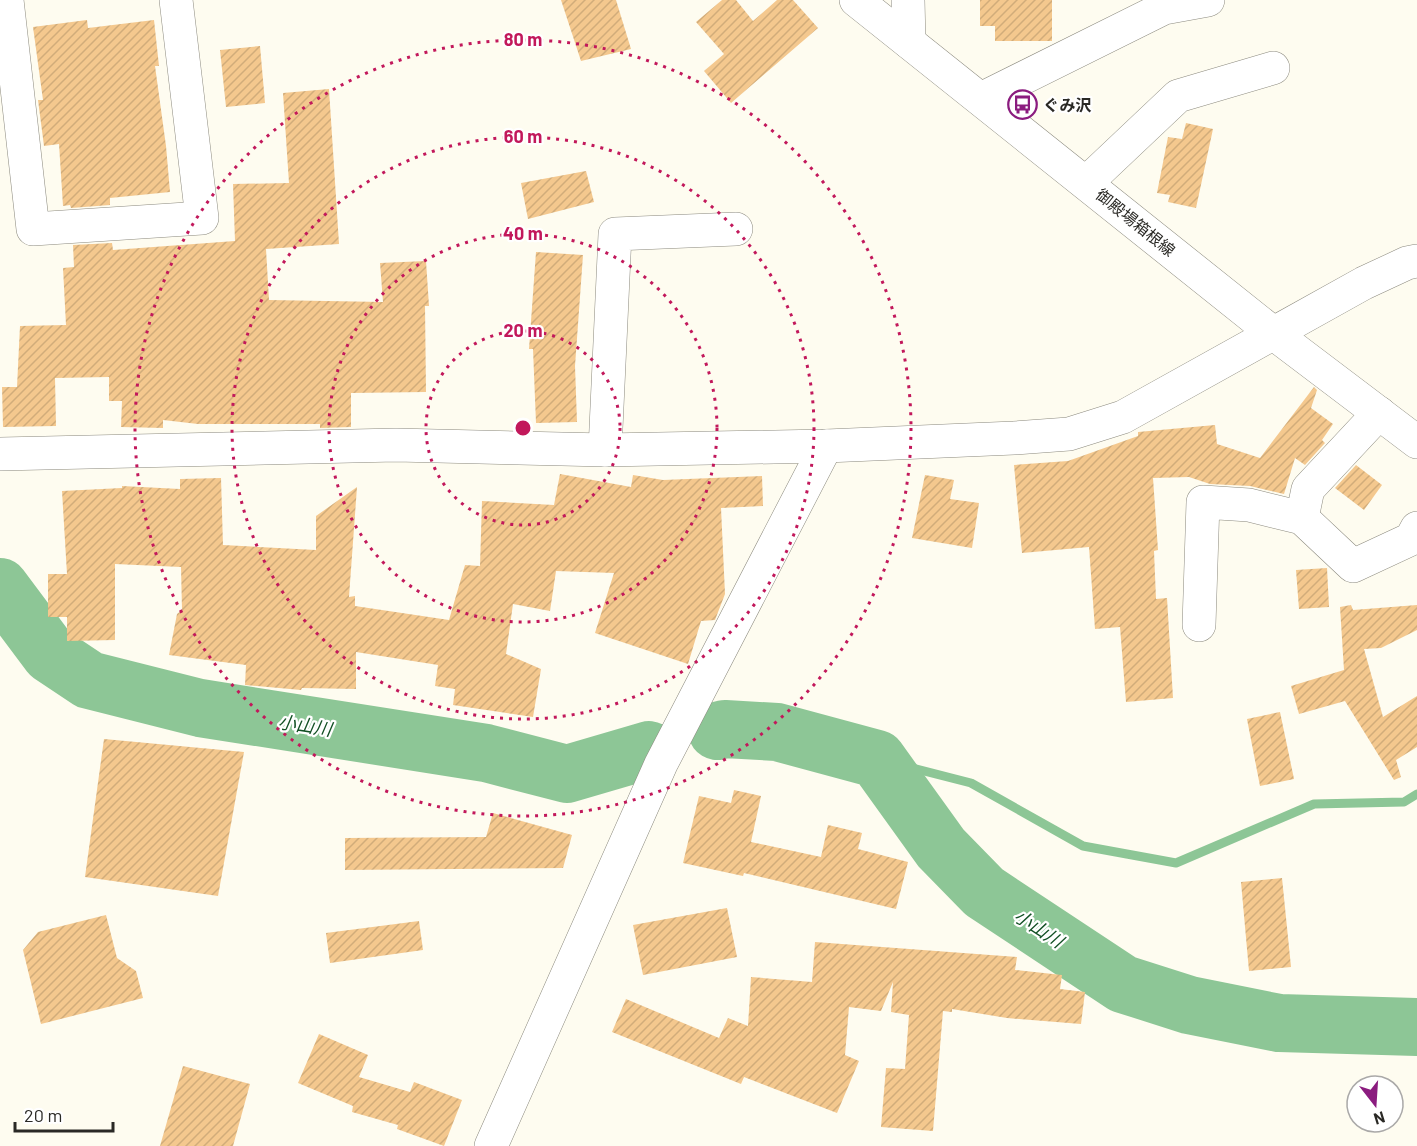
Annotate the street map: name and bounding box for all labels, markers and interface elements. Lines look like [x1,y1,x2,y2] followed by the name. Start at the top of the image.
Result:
[504,28,542,50] text: 80 m
[1006,88,1038,120] bus stop icon: ぐみ沢
[1043,95,1091,114] place label: ぐみ沢
[504,125,542,147] text: 60 m
[1093,184,1179,260] street label: 御殿場箱根線
[503,222,543,244] text: 40 m
[504,319,542,341] text: 20 m
[513,418,533,438] centre of rings
[277,710,335,740] water label: 小山川
[1010,904,1069,953] water label: 小山川
[1345,1074,1405,1134] north arrow
[15,1095,112,1133] scale bar
[24,1104,62,1126] text: 20 m
[1372,1108,1387,1129] text: N

